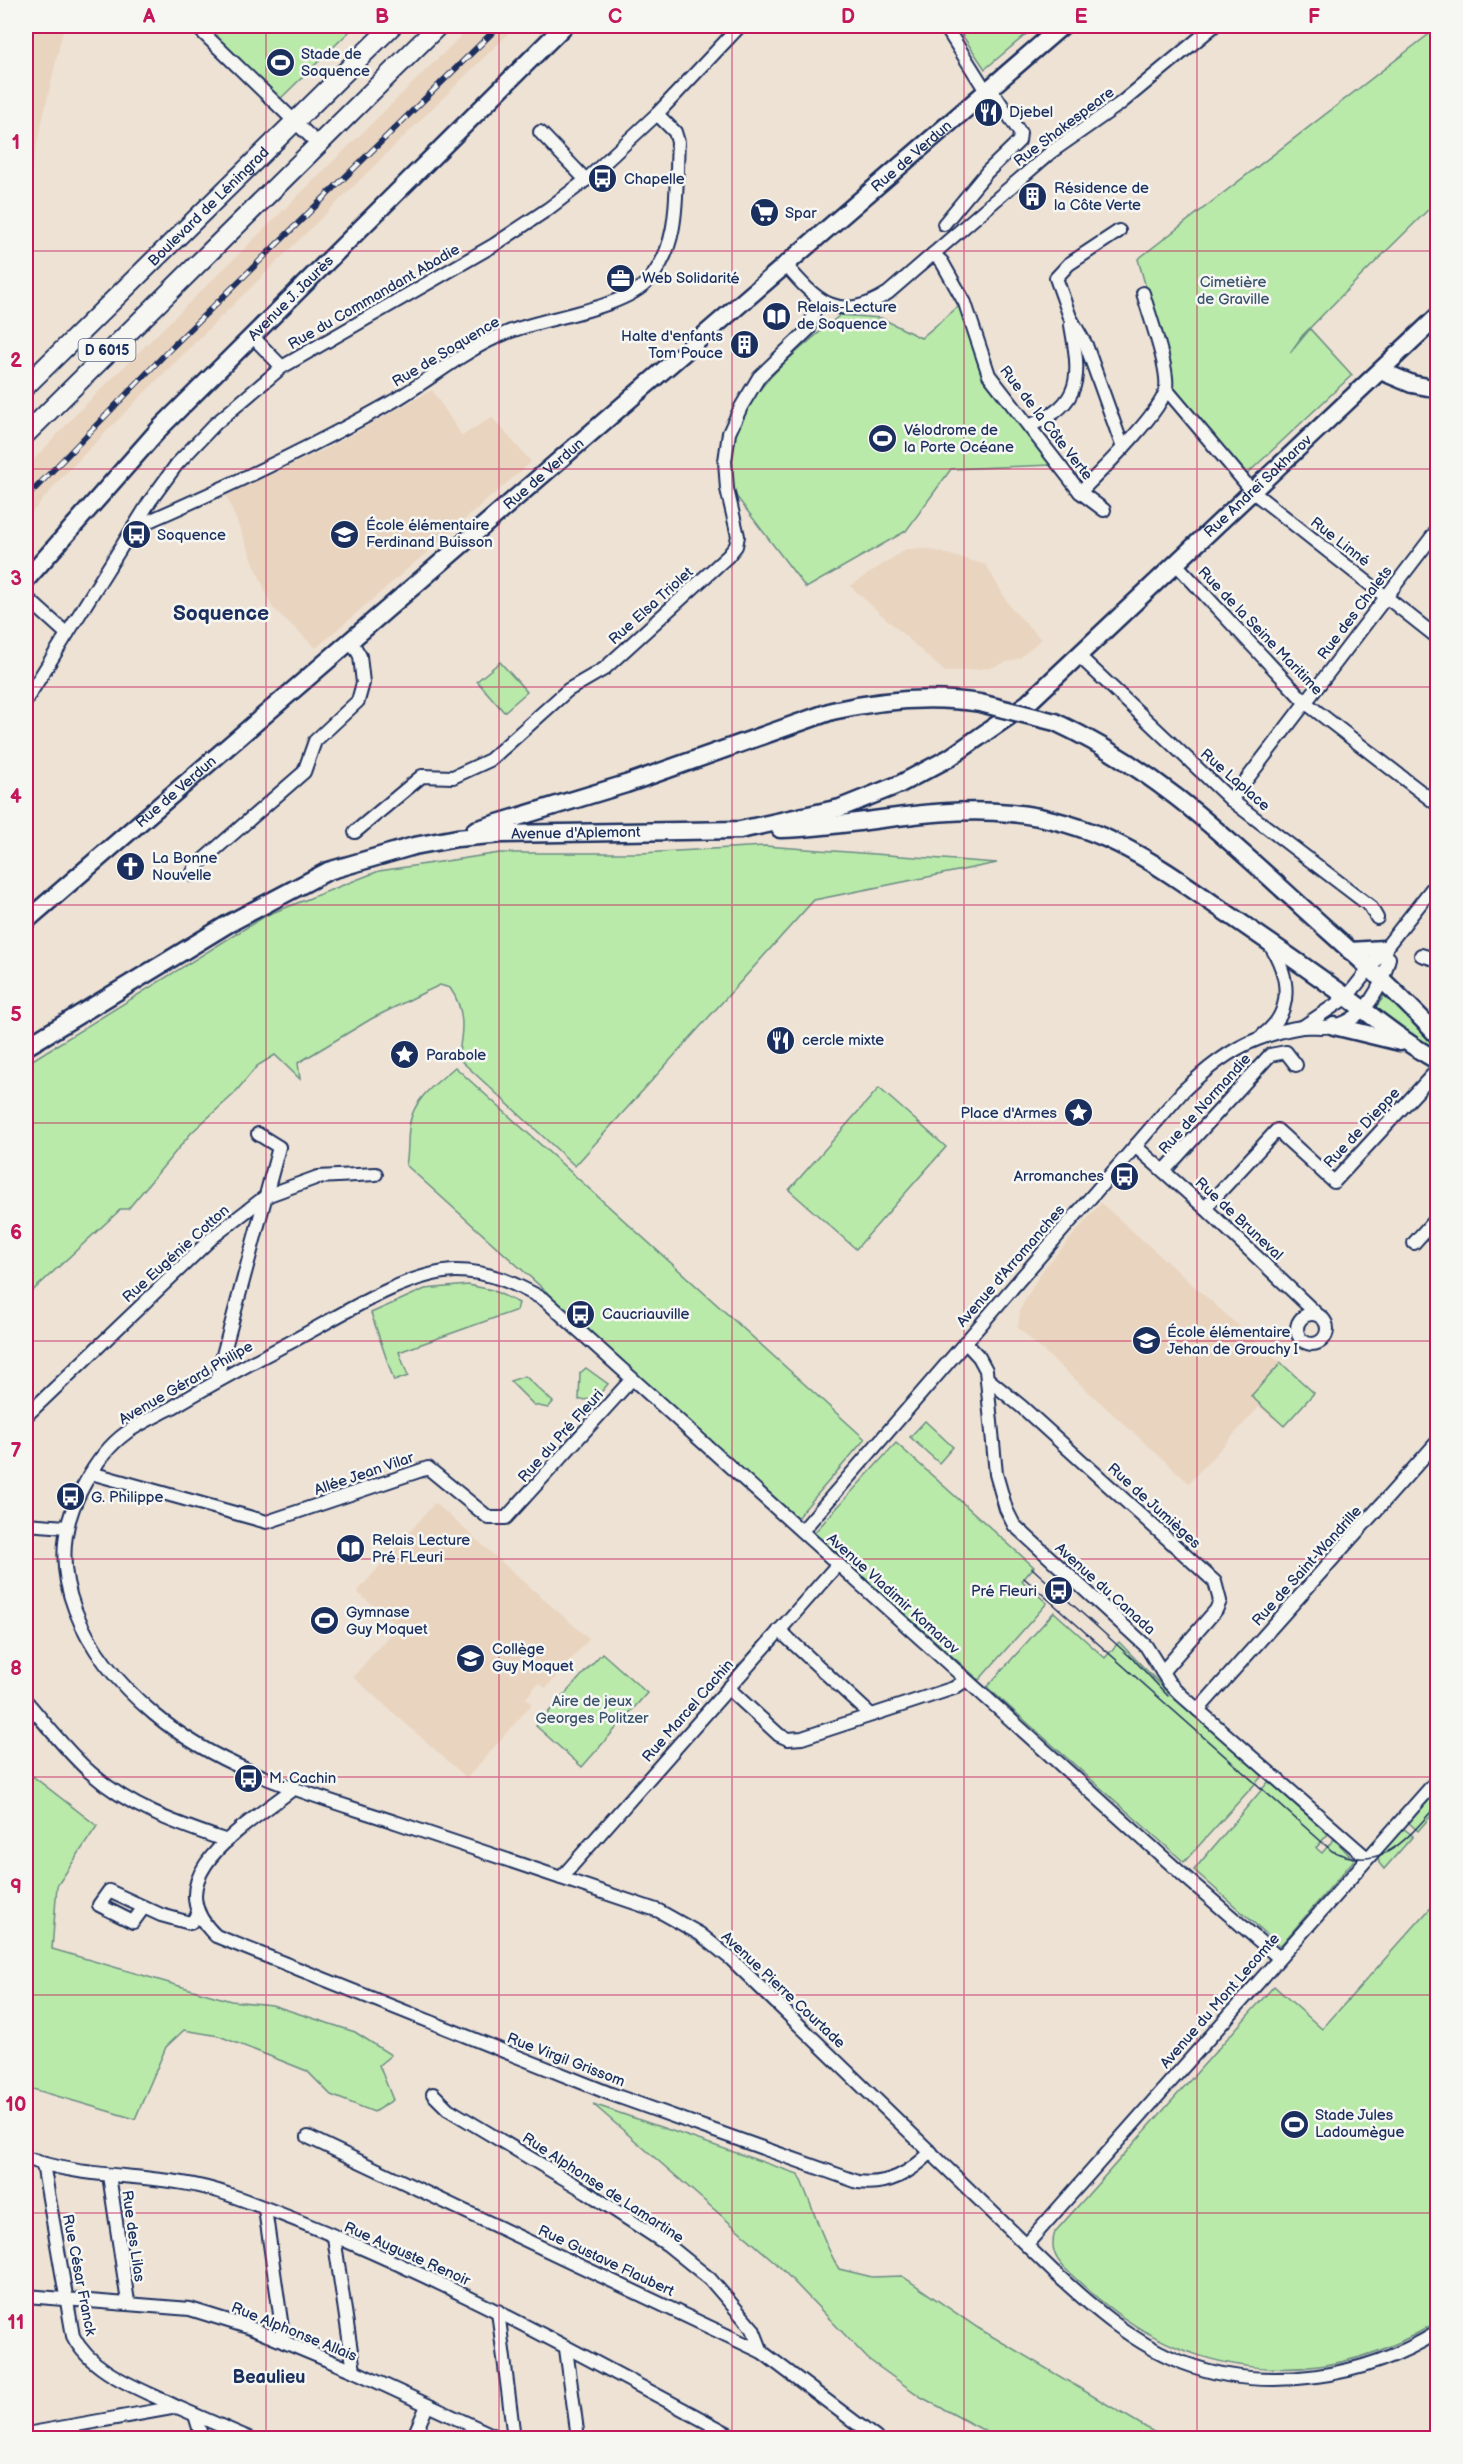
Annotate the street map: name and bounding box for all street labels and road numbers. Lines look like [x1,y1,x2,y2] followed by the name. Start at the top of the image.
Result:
[1010,83,1118,171] street label: Rue Shakespeare
[867,116,956,196] street label: Rue de Verdun
[144,143,273,270] street label: Boulevard de Léningrad
[285,240,463,354] street label: Rue du Commandant Abadie
[244,251,338,345] street label: Avenue J. Jaurès
[389,312,503,392] street label: Rue de Soquence
[78,339,136,361] road number: D 6015
[995,362,1097,484] street label: Rue de la Côte Verte
[1200,430,1317,542] street label: Rue Andreï Sakharov
[499,434,588,514] street label: Rue de Verdun
[1307,513,1373,571] street label: Rue Linné
[1314,562,1397,664] street label: Rue des Chalets
[605,563,697,649] street label: Rue Elsa Triolet
[1194,563,1327,699] street label: Rue de la Seine Maritime
[1196,745,1274,815] street label: Rue Laplace
[132,751,220,832] street label: Rue de Verdun
[511,822,641,843] street label: Avenue d'Aplemont
[1155,1050,1255,1158] street label: Rue de Normandie
[1320,1084,1404,1172] street label: Rue de Dieppe
[1191,1173,1287,1265] street label: Rue de Bruneval
[119,1201,233,1307] street label: Rue Eugénie Cotton
[953,1201,1070,1331] street label: Avenue d'Arromanches
[116,1337,257,1429] street label: Avenue Gérard Philipe
[514,1385,608,1487] street label: Rue du Pré Fleuri
[312,1448,417,1500] street label: Allée Jean Vilar
[1103,1459,1205,1553] street label: Rue de Jumièges
[1248,1502,1366,1630] street label: Rue de Saint-Wandrille
[823,1529,964,1659] street label: Avenue Vladimir Komarov
[1051,1539,1159,1639] street label: Avenue du Canada
[638,1656,738,1766] street label: Rue Marcel Cachin
[717,1928,849,2053] street label: Avenue Pierre Courtade
[1156,1929,1284,2073] street label: Avenue du Mont Lecomte
[504,2029,628,2091] street label: Rue Virgil Grissom
[519,2129,687,2247] street label: Rue Alphonse de Lamartine
[117,2189,149,2284] street label: Rue des Lilas
[58,2213,100,2338] street label: Rue César Franck
[341,2218,474,2291] street label: Rue Auguste Renoir
[535,2221,678,2301] street label: Rue Gustave Flaubert
[228,2298,360,2366] street label: Rue Alphonse Allais

